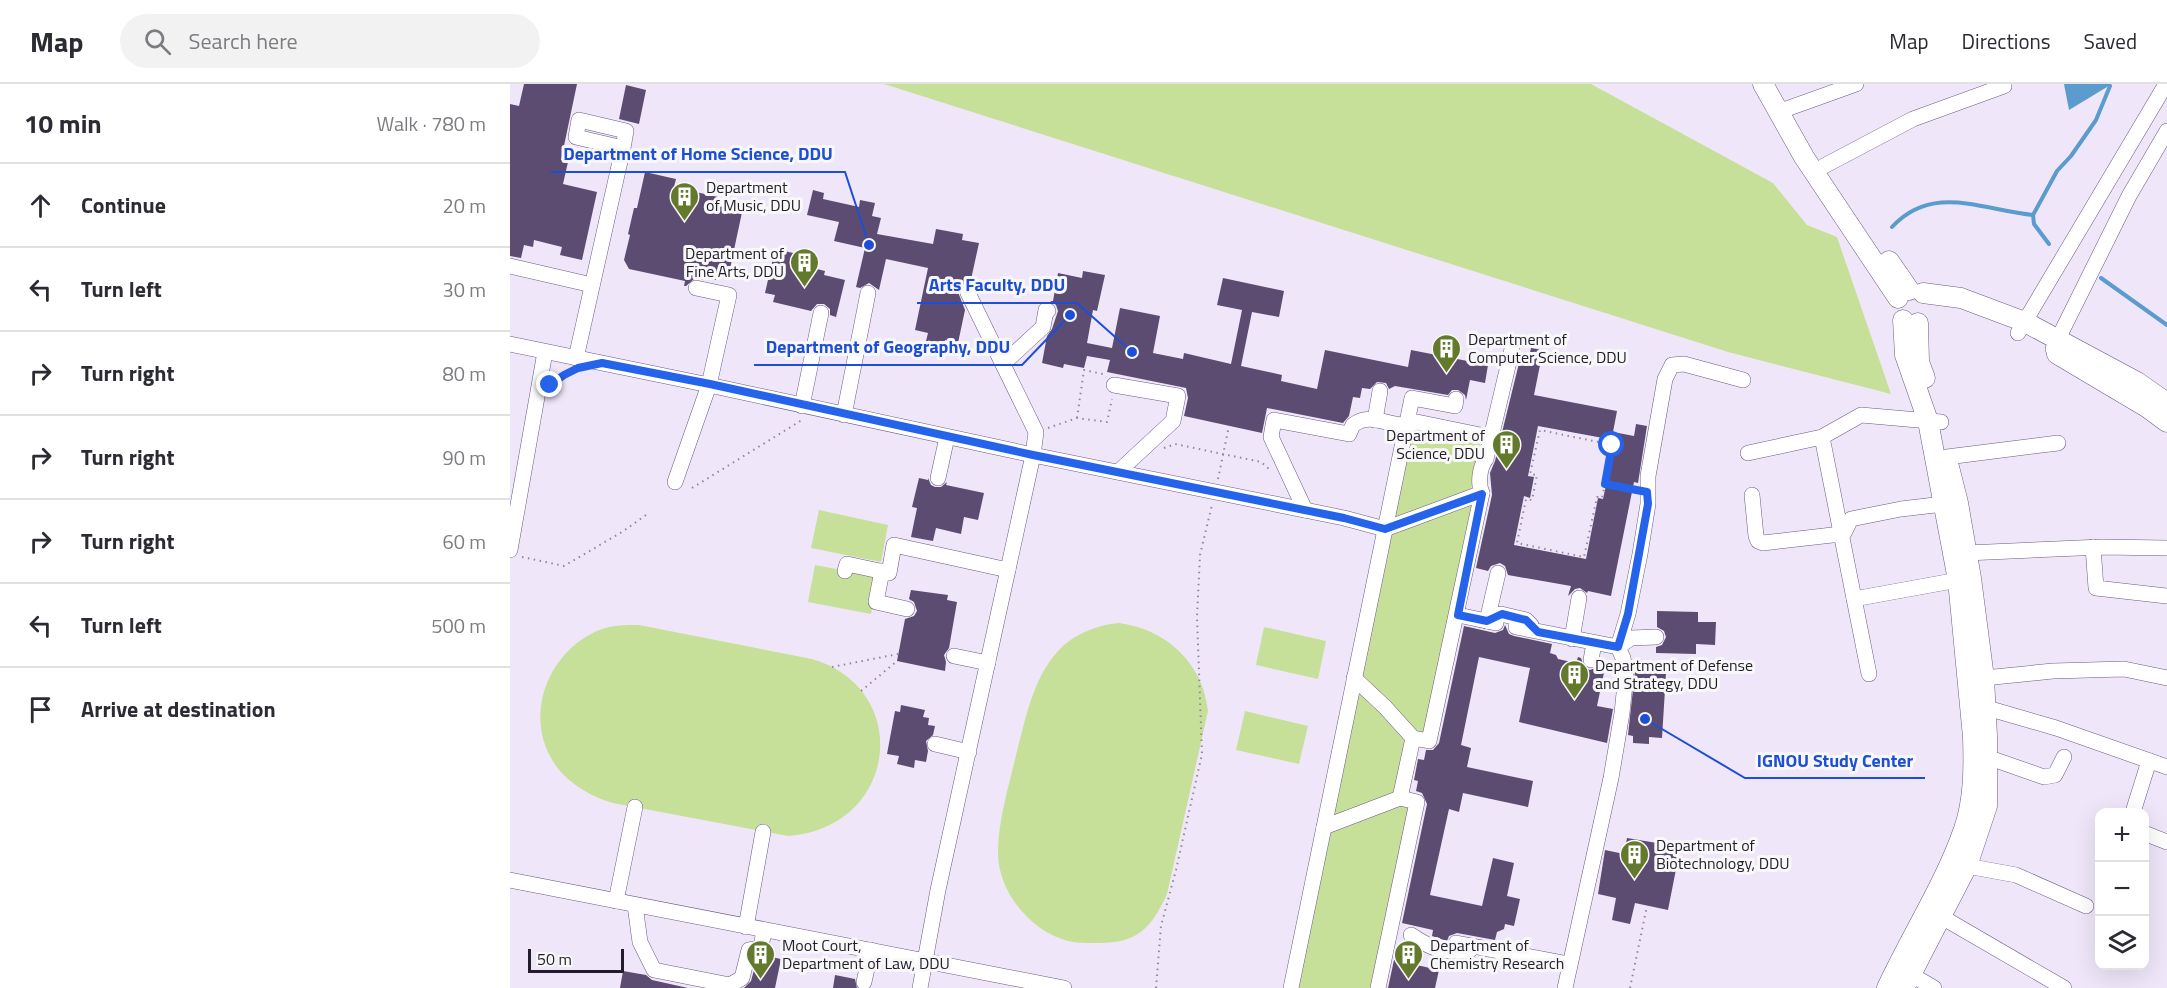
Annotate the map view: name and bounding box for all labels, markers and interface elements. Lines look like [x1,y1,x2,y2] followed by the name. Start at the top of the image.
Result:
[120,14,540,68] search box
[30,20,84,63] text: Map
[189,24,298,58] text: Search here
[141,25,174,58] icon: search
[1889,25,1929,57] text: Map
[1962,25,2051,57] text: Directions
[2084,25,2137,57] text: Saved
[24,104,102,143] text: 10 min
[377,108,486,139] text: Walk · 780 m
[551,136,845,172] callout: Department of Home Science, DDU
[563,140,833,167] text: Department of Home Science, DDU
[706,175,801,217] place label: Department of Music, DDU
[669,180,701,222] building icon: Department of Music, DDU
[81,188,166,222] text: Continue
[24,189,57,222] icon: ahead
[442,190,486,221] text: 20 m
[685,241,785,283] place label: Department of Fine Arts, DDU
[789,246,821,288] building icon: Department of Fine Arts, DDU
[917,267,1077,303] callout: Arts Faculty, DDU
[929,271,1065,298] text: Arts Faculty, DDU
[81,272,162,306] text: Turn left
[24,273,57,306] icon: left
[442,274,486,305] text: 30 m
[1468,327,1627,369] place label: Department of Computer Science, DDU
[754,329,1022,365] callout: Department of Geography, DDU
[1431,332,1463,374] building icon: Department of Computer Science, DDU
[766,333,1010,360] text: Department of Geography, DDU
[81,356,175,390] text: Turn right
[24,357,57,390] icon: right
[442,358,486,389] text: 80 m
[536,371,562,397] route end
[1386,423,1486,465] place label: Department of Science, DDU
[1490,428,1522,470] building icon: Department of Science, DDU
[1598,431,1624,457] route start
[81,440,175,474] text: Turn right
[24,441,57,474] icon: right
[442,442,486,473] text: 90 m
[81,524,175,558] text: Turn right
[24,525,57,558] icon: right
[442,526,486,557] text: 60 m
[81,608,162,642] text: Turn left
[24,609,57,642] icon: left
[431,610,486,641] text: 500 m
[1595,653,1753,695] place label: Department of Defense and Strategy, DDU
[1558,658,1590,700] building icon: Department of Defense and Strategy, DDU
[81,692,276,726] text: Arrive at destination
[24,693,57,726] icon: arrive
[1745,742,1925,778] callout: IGNOU Study Center
[1757,747,1913,774] text: IGNOU Study Center
[2095,808,2149,970] map controls
[2095,808,2149,862] button: +
[1656,833,1790,875] place label: Department of Biotechnology, DDU
[1619,838,1651,880] building icon: Department of Biotechnology, DDU
[2095,862,2149,916] button: −
[2095,916,2149,970] button: layers
[782,933,950,975] place label: Moot Court, Department of Law, DDU
[1430,933,1564,975] place label: Department of Chemistry Research
[745,938,777,980] building icon: Moot Court, Department of Law, DDU
[1393,938,1425,980] building icon: Department of Chemistry Research
[528,946,624,974] scale bar
[537,947,572,971] text: 50 m

